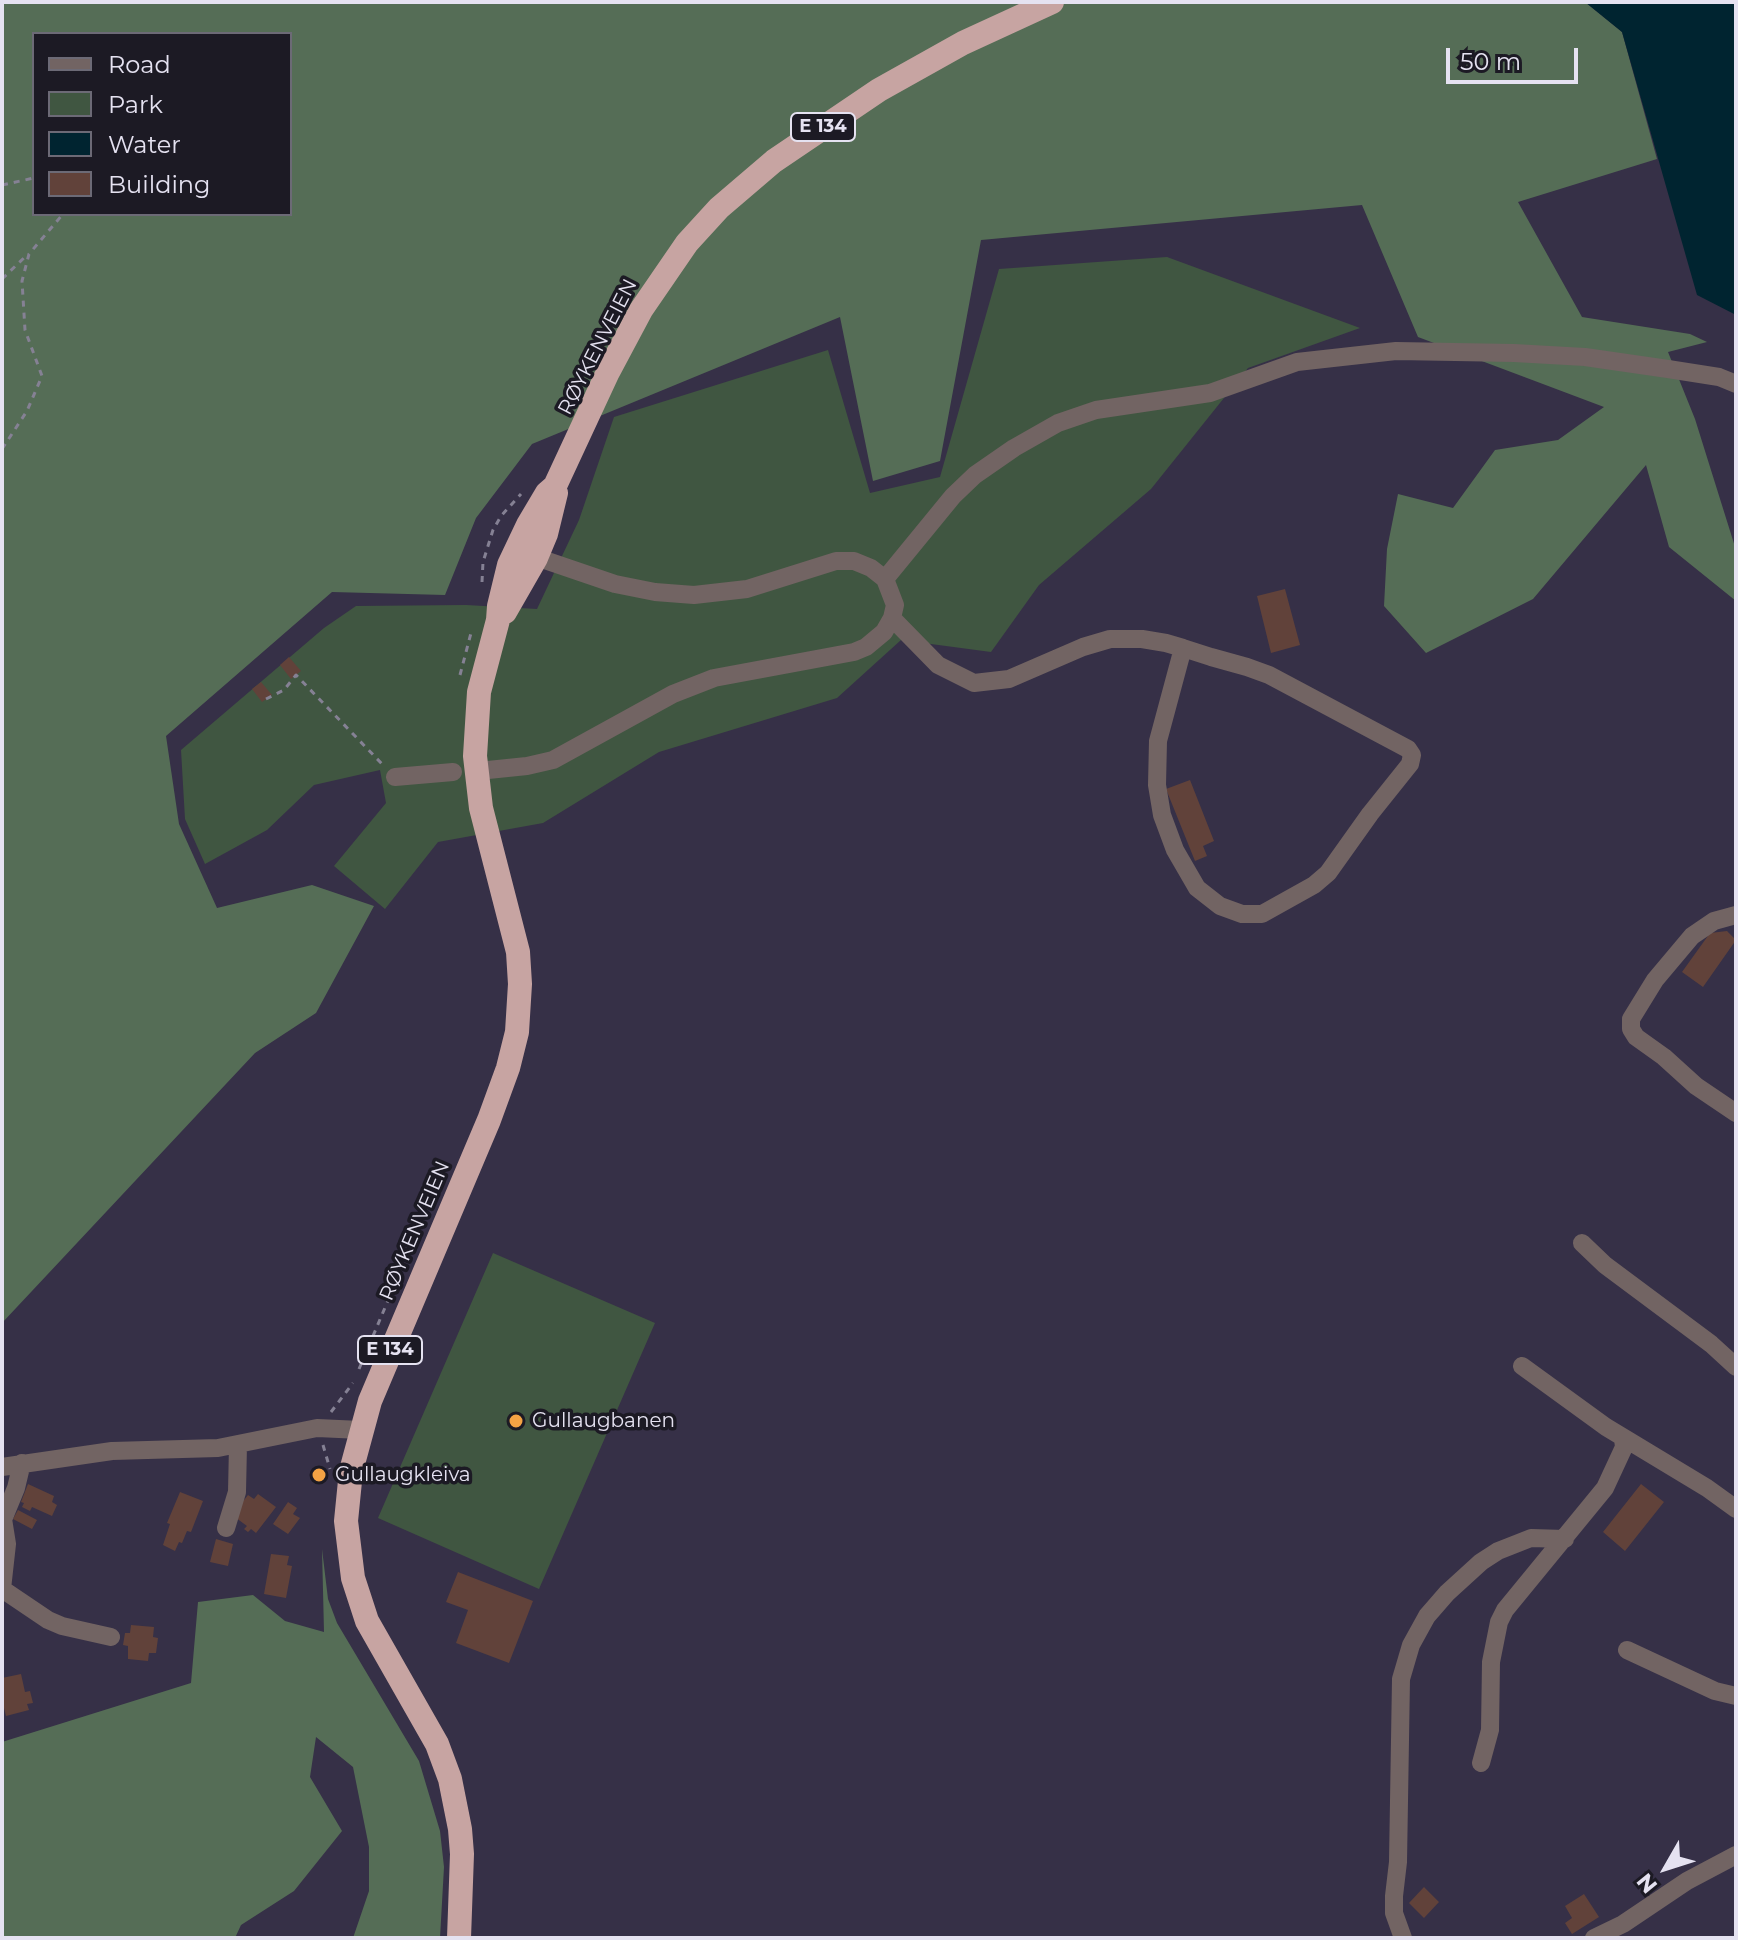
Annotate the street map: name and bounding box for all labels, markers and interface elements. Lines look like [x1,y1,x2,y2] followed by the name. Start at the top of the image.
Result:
[32,32,292,216] legend
[1450,32,1582,82] scale bar
[1460,47,1521,76] text: 50 m
[108,50,171,79] text: Road
[108,90,163,119] text: Park
[791,113,855,141] road number: E 134
[108,130,181,159] text: Water
[108,170,211,199] text: Building
[553,275,643,419] street label: RØYKENVEIEN
[375,1158,455,1304] street label: RØYKENVEIEN
[358,1336,422,1364] road number: E 134
[532,1409,675,1433] place label: Gullaugbanen
[507,1412,525,1430] marker: Gullaugbanen
[335,1463,471,1487] place label: Gullaugkleiva
[310,1466,328,1484] marker: Gullaugkleiva
[1626,1828,1706,1908] north arrow
[1631,1868,1663,1899] text: N

